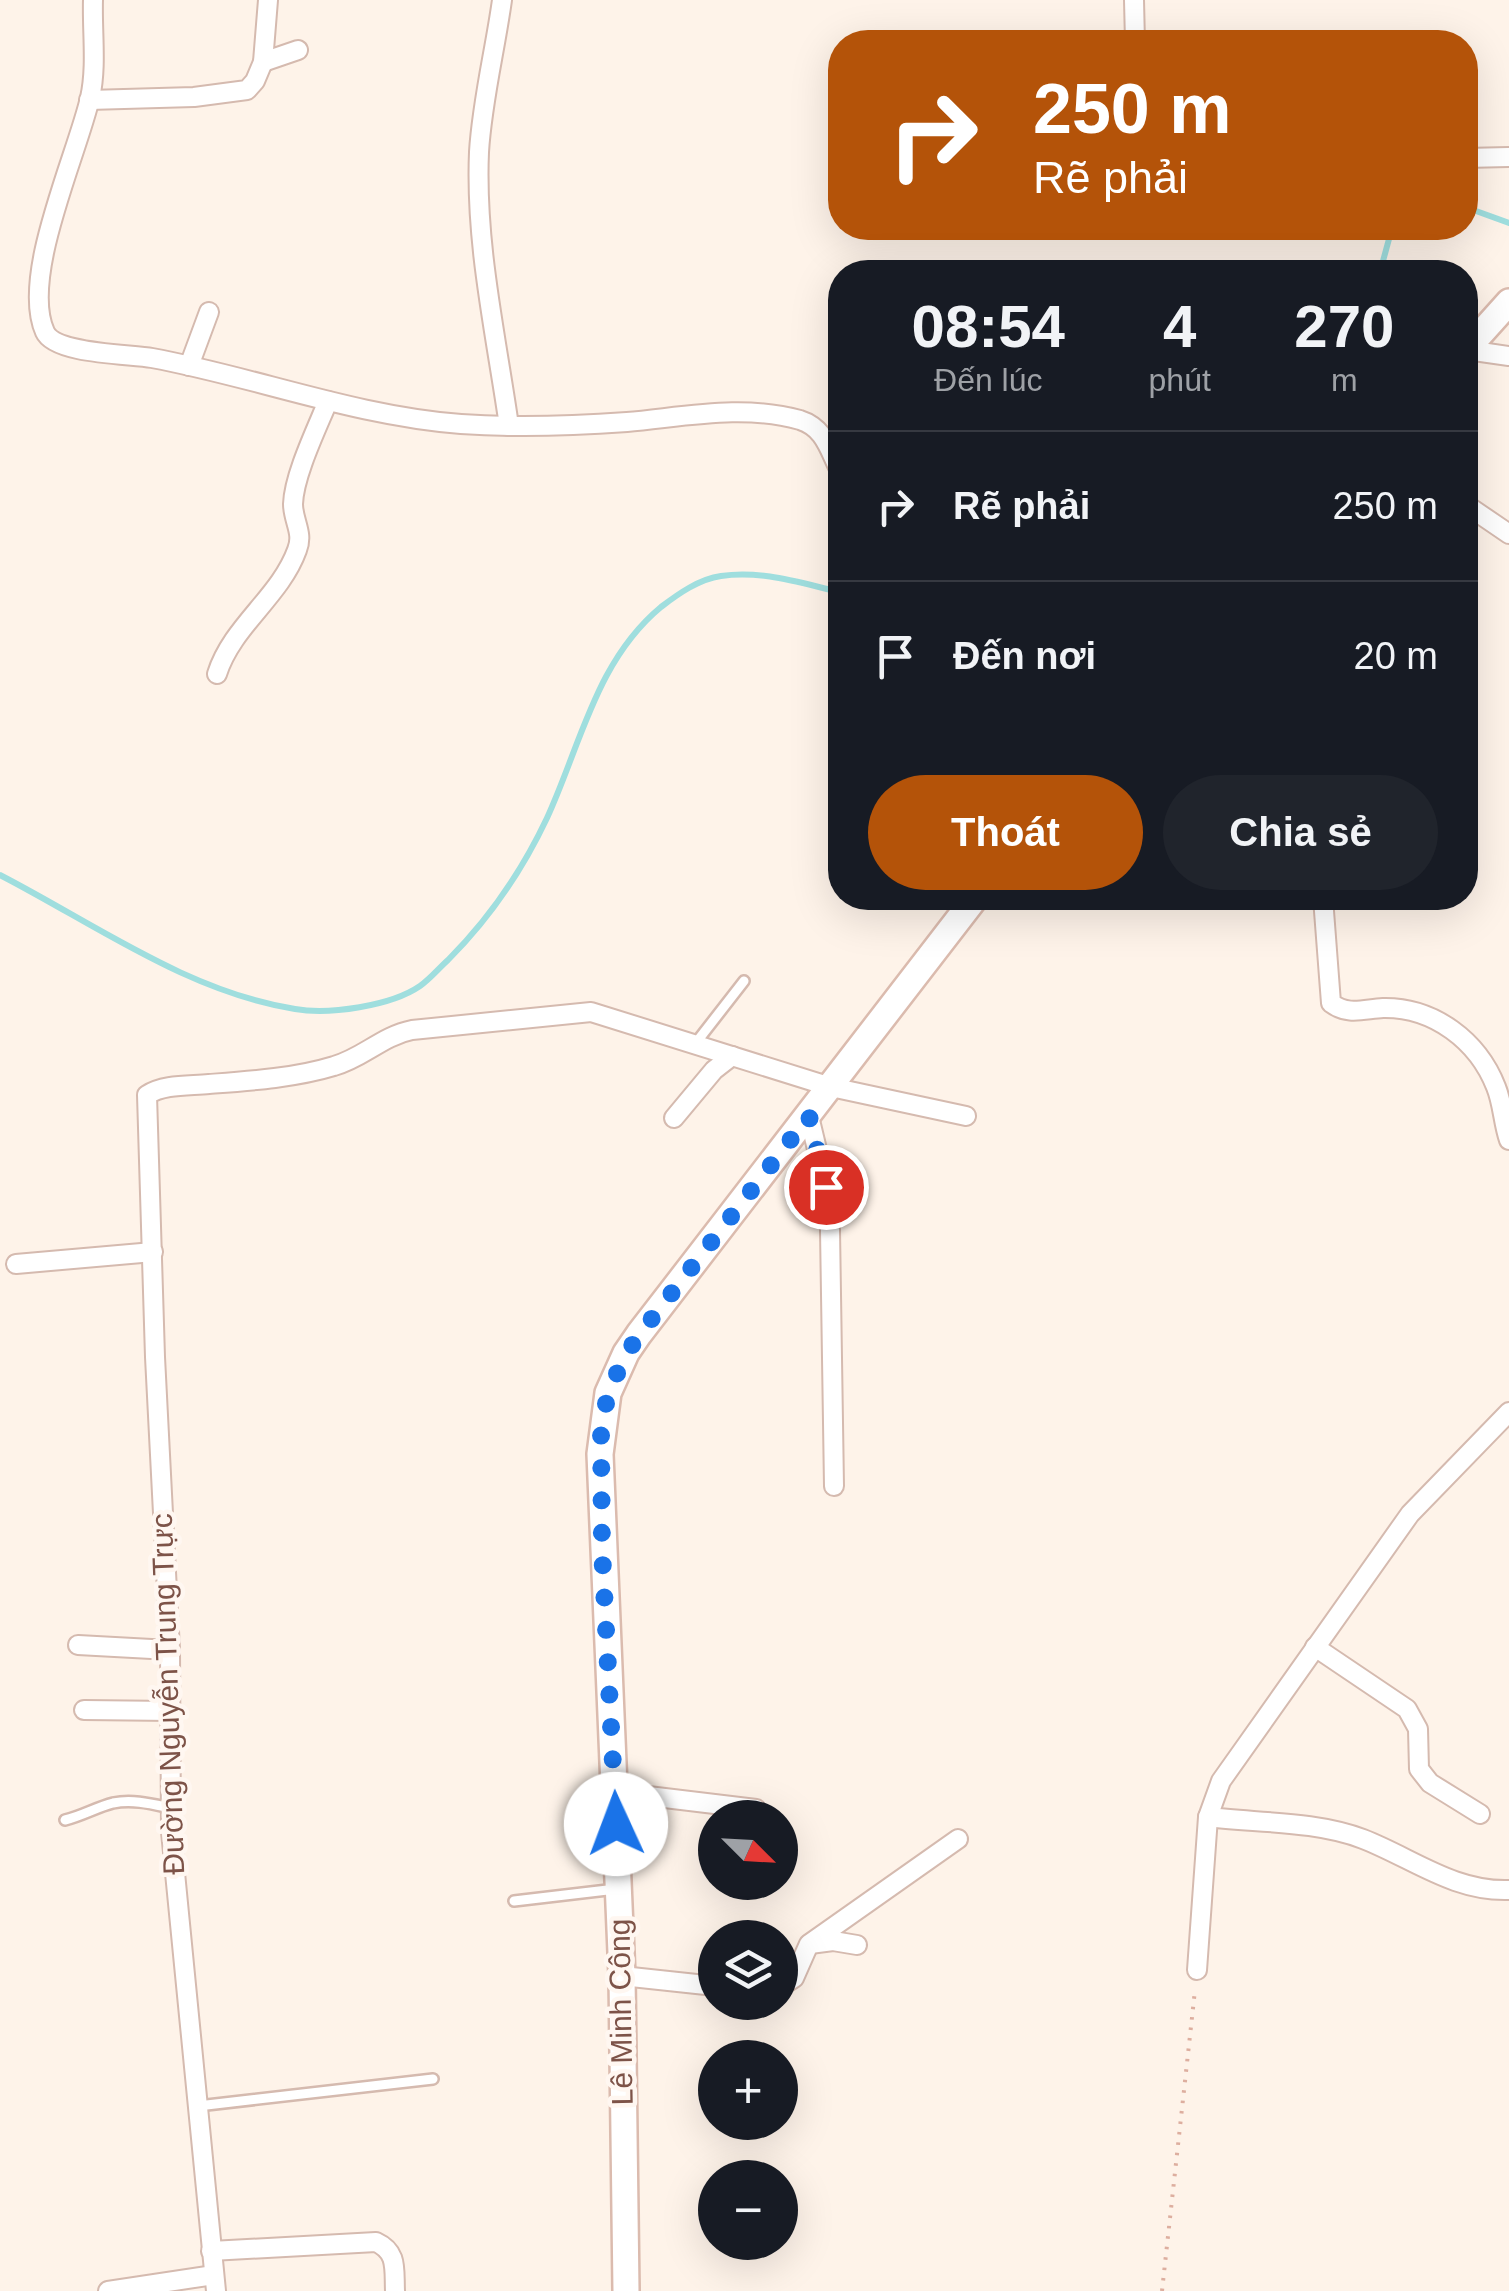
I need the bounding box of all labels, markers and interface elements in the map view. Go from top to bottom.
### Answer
icon: right [868,70,998,200]
text: 250 m [1033,70,1231,148]
text: Rẽ phải [1033,152,1188,203]
text: 08:54 [912,293,1065,360]
text: 4 [1163,293,1196,360]
text: 270 [1294,293,1394,360]
text: Đến lúc [934,362,1043,398]
text: phút [1149,362,1211,398]
text: m [1331,362,1358,398]
icon: right [868,479,923,534]
text: Rẽ phải [953,485,1090,527]
text: 250 m [1332,485,1438,527]
icon: arrive [868,629,923,684]
text: Đến nơi [953,635,1096,677]
text: 20 m [1354,635,1438,677]
button: Thoát [868,775,1143,890]
button: Chia sẻ [1163,775,1438,890]
pin [784,1145,869,1230]
icon: arrive [799,1160,854,1215]
street label: Đường Nguyễn Trung Trực [145,1513,190,1875]
position arrow [564,1772,668,1876]
north arrow [698,1800,798,1900]
map controls [698,1800,798,2260]
street label: Lê Minh Công [602,1918,639,2106]
button: layers [698,1920,798,2020]
button: + [698,2040,798,2140]
button: − [698,2160,798,2260]

